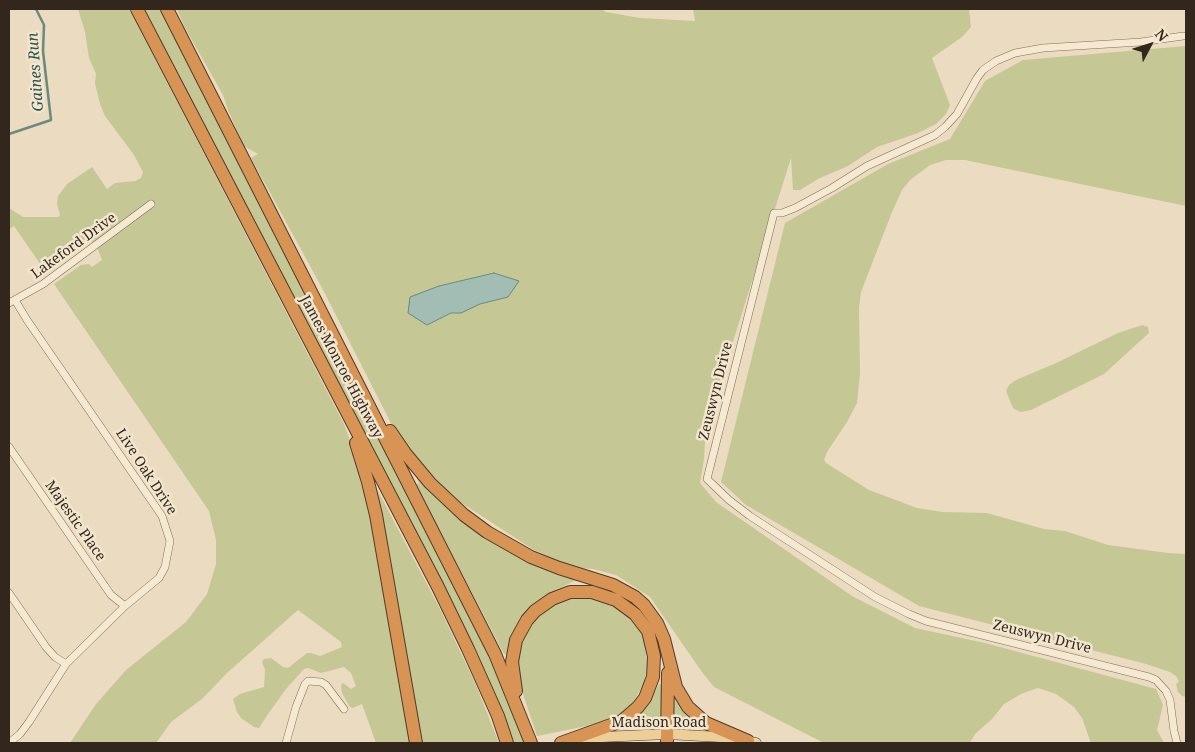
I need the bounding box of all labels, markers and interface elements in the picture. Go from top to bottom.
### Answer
north arrow [1125,20,1175,70]
text: N [1151,25,1173,45]
water label: Gaines Run [24,32,48,112]
street label: Lakeford Drive [28,210,120,282]
street label: James Monroe Highway [296,293,386,441]
street label: Zeuswyn Drive [696,340,736,442]
street label: Live Oak Drive [112,426,180,518]
street label: Majestic Place [41,478,109,564]
street label: Zeuswyn Drive [991,617,1093,657]
street label: Madison Road [612,715,706,731]

